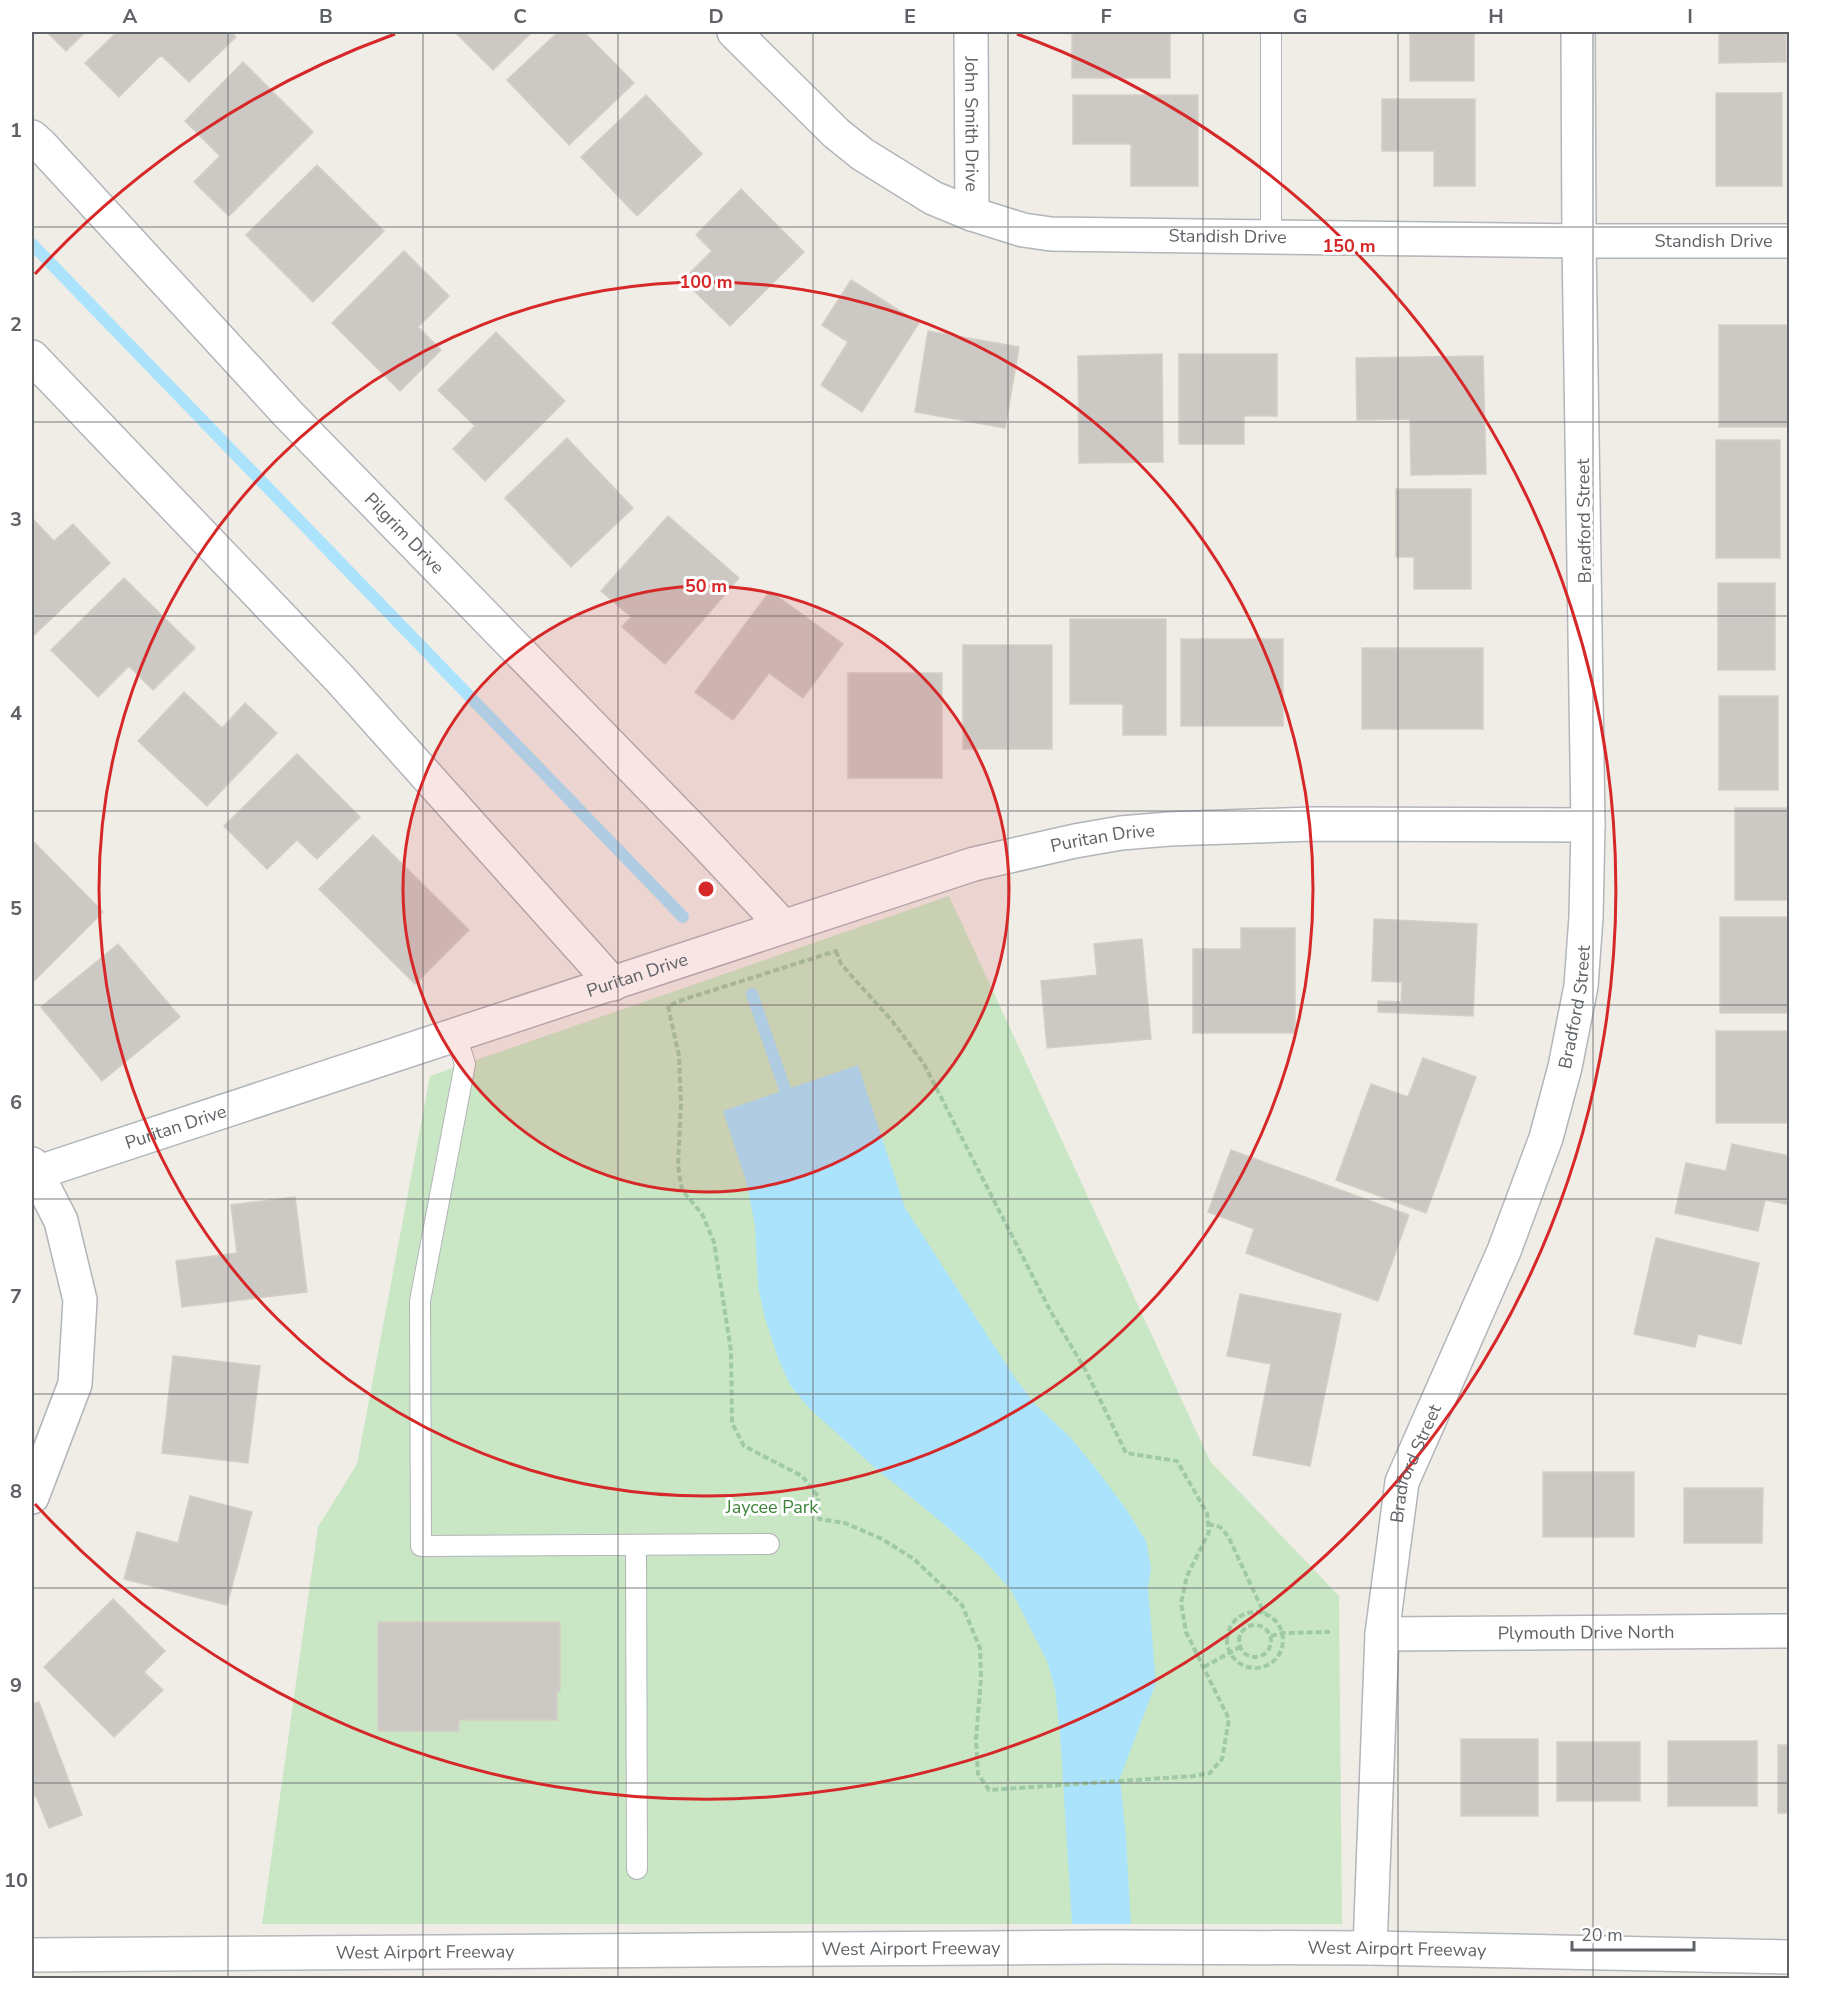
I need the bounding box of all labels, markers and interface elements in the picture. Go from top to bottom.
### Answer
text: A [123,3,138,30]
text: B [319,3,333,30]
text: C [513,3,527,30]
text: D [708,3,724,30]
text: E [904,3,916,30]
text: F [1100,3,1112,30]
text: G [1293,3,1307,30]
text: H [1488,3,1504,30]
text: I [1687,3,1693,30]
street label: John Smith Drive [959,55,984,192]
text: 1 [10,117,22,144]
street label: Standish Drive [1168,224,1287,249]
street label: Standish Drive [1655,229,1773,253]
text: 150 m [1322,234,1376,258]
text: 100 m [679,270,733,294]
text: 2 [10,311,22,338]
street label: Bradford Street [1571,458,1597,584]
street label: Pilgrim Drive [359,488,449,579]
text: 3 [10,506,22,533]
text: 50 m [685,574,727,598]
text: 4 [10,700,22,727]
street label: Puritan Drive [1048,818,1156,858]
centre of rings [696,879,716,899]
text: 5 [10,895,22,922]
street label: Bradford Street [1553,944,1596,1071]
street label: Puritan Drive [583,947,691,1003]
text: 6 [10,1089,22,1116]
street label: Puritan Drive [122,1099,229,1155]
text: 7 [10,1283,22,1310]
street label: Bradford Street [1385,1400,1447,1524]
text: 8 [10,1478,22,1505]
park label: Jaycee Park [725,1495,819,1519]
street label: Plymouth Drive North [1498,1620,1674,1645]
text: 9 [10,1672,22,1699]
text: 10 [4,1867,28,1894]
scale bar [1572,1914,1694,1952]
text: 20 m [1581,1923,1623,1947]
street label: West Airport Freeway [821,1936,1001,1961]
street label: West Airport Freeway [1308,1936,1487,1963]
street label: West Airport Freeway [336,1939,515,1965]

